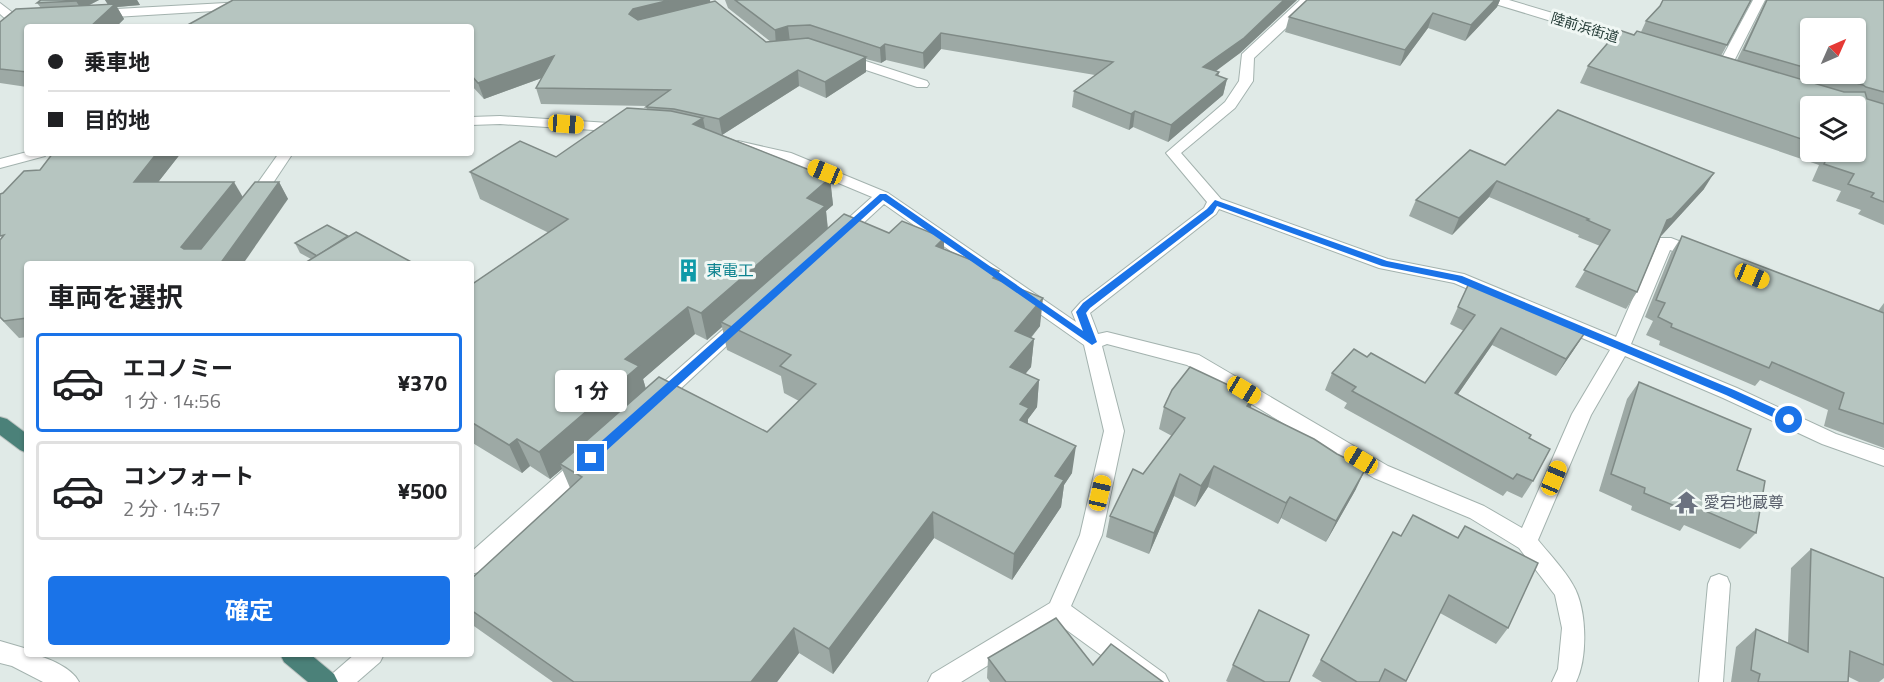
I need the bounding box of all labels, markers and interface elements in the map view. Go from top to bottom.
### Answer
street label: 陸前浜街道 [1548,7,1622,47]
north arrow [1800,18,1866,84]
map controls [1800,18,1866,162]
text: 乗車地 [84,45,150,79]
button: layers [1800,96,1866,162]
text: 目的地 [84,103,150,137]
car [547,114,585,134]
car [805,157,845,187]
building icon: 東電工 [675,257,701,283]
place label: 東電工 [706,258,754,282]
car [1732,261,1772,291]
text: 車両を選択 [48,276,183,317]
text: エコノミー [123,351,233,385]
icon: car [51,356,105,410]
text: ¥370 [398,366,447,400]
callout: 1 分 [555,371,627,413]
car [1224,373,1264,407]
text: 1 分 [573,375,609,406]
text: 1 分 · 14:56 [123,385,221,416]
route start [1775,406,1802,433]
car [1341,443,1381,477]
route end [577,444,604,471]
car [1539,458,1569,498]
text: コンフォート [123,459,254,493]
icon: car [51,464,105,518]
car [1087,473,1113,513]
text: ¥500 [398,474,447,508]
temple icon: 愛宕地蔵尊 [1673,489,1699,515]
place label: 愛宕地蔵尊 [1704,490,1784,514]
text: 2 分 · 14:57 [123,493,221,524]
button: 確定 [48,576,450,645]

